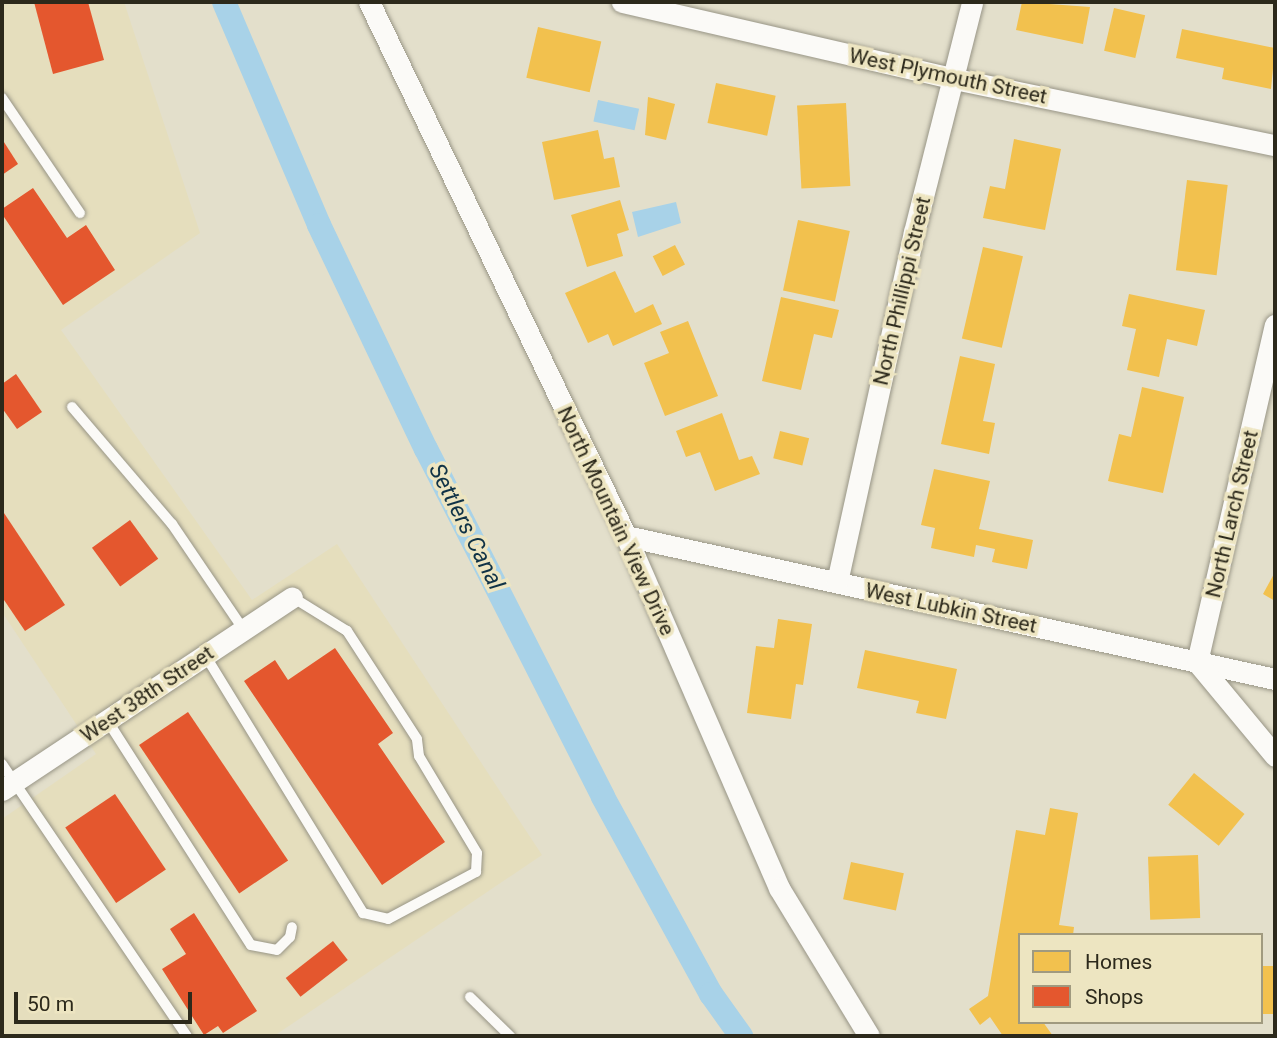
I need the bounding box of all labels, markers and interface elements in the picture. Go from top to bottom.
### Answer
street label: West Plymouth Street [847,43,1049,109]
street label: North Phillippi Street [868,194,936,388]
street label: North Mountain View Drive [552,403,680,639]
street label: North Larch Street [1200,428,1264,600]
water label: Settlers Canal [422,459,510,595]
street label: West Lubkin Street [863,578,1039,638]
street label: West 38th Street [76,640,218,748]
legend [1018,933,1263,1024]
text: Homes [1085,950,1152,974]
scale bar [18,978,196,1022]
text: Shops [1085,985,1144,1009]
text: 50 m [27,992,74,1016]

